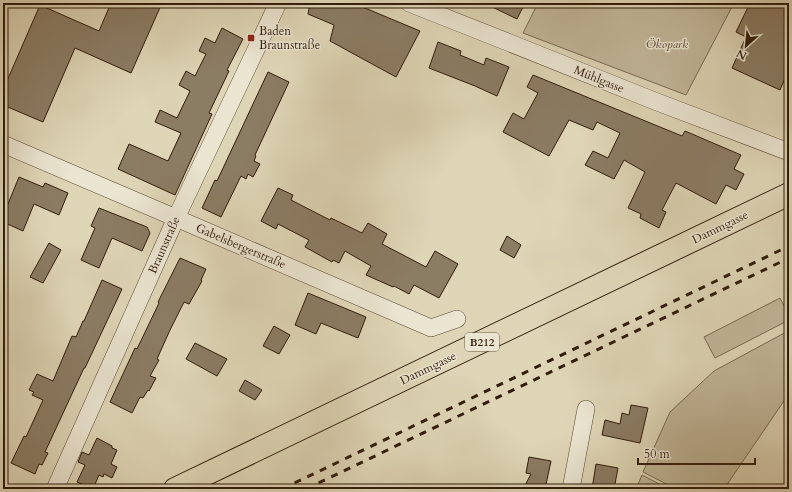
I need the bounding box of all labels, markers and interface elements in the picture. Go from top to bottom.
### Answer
place label: Baden Braunstraße [259,23,320,53]
north arrow [726,26,766,66]
marker: Baden Braunstraße [246,33,256,43]
park label: Ökopark [646,36,688,52]
text: N [734,45,749,63]
street label: Mühlgasse [571,62,627,96]
street label: Dammgasse [689,207,751,247]
street label: Braunstraße [144,214,184,276]
street label: Gabelsbergerstraße [193,220,289,272]
road number: B212 [465,333,499,351]
street label: Dammgasse [397,348,459,388]
scale bar [638,440,755,466]
text: 50 m [644,446,671,462]

